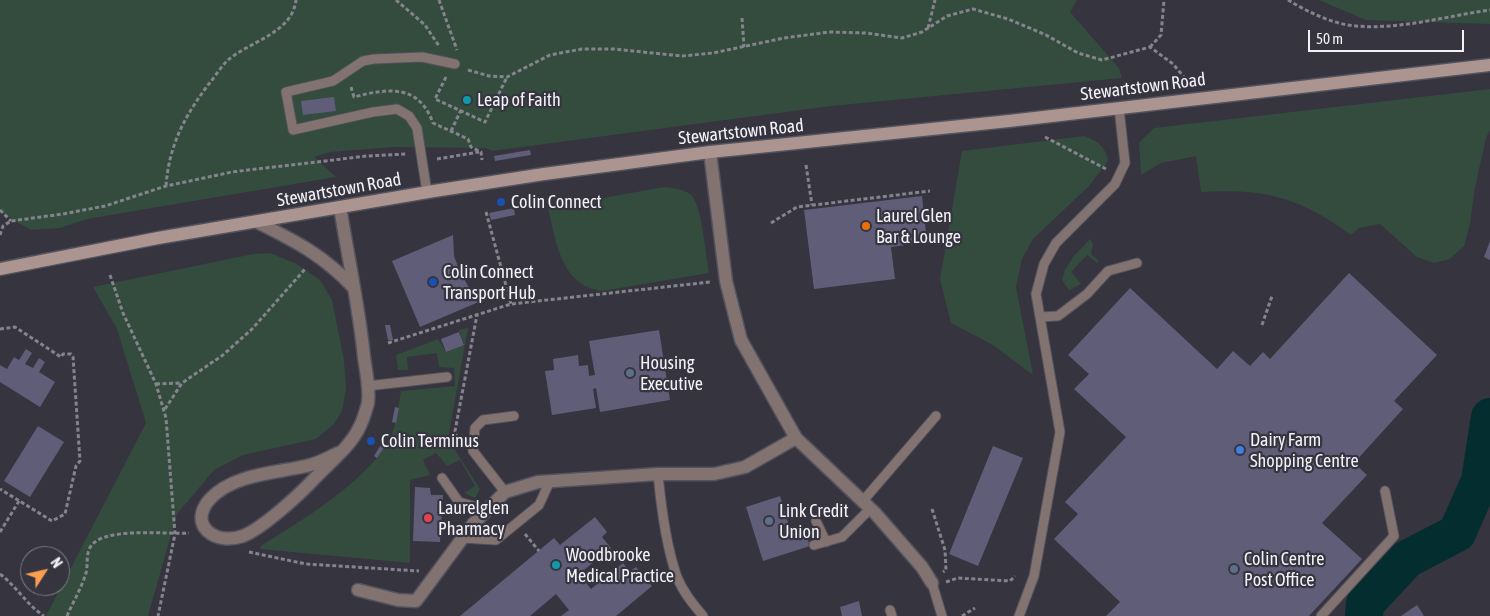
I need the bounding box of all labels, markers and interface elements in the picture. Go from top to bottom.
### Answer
scale bar [1310,20,1466,52]
text: 50 m [1316,30,1343,47]
street label: Stewartstown Road [1079,69,1207,105]
place label: Leap of Faith [477,89,561,111]
marker: Leap of Faith [461,94,473,106]
street label: Stewartstown Road [677,115,805,149]
street label: Stewartstown Road [275,168,403,212]
place label: Colin Connect [511,191,602,213]
marker: Colin Connect [495,196,507,208]
place label: Laurel Glen Bar & Lounge [876,205,961,248]
marker: Laurel Glen Bar & Lounge [860,220,872,232]
place label: Colin Connect Transport Hub [443,261,536,304]
marker: Colin Connect Transport Hub [427,276,439,288]
place label: Housing Executive [640,352,703,394]
marker: Housing Executive [624,367,636,379]
place label: Dairy Farm Shopping Centre [1250,429,1359,472]
place label: Colin Terminus [381,430,479,452]
marker: Colin Terminus [365,435,377,447]
marker: Dairy Farm Shopping Centre [1234,444,1246,456]
place label: Laurelglen Pharmacy [438,497,509,540]
place label: Link Credit Union [779,500,849,542]
marker: Laurelglen Pharmacy [422,512,434,524]
marker: Link Credit Union [763,515,775,527]
place label: Woodbrooke Medical Practice [566,544,674,586]
north arrow [20,546,70,596]
place label: Colin Centre Post Office [1244,548,1324,590]
text: N [48,555,65,571]
marker: Woodbrooke Medical Practice [550,559,562,571]
marker: Colin Centre Post Office [1228,563,1240,575]

